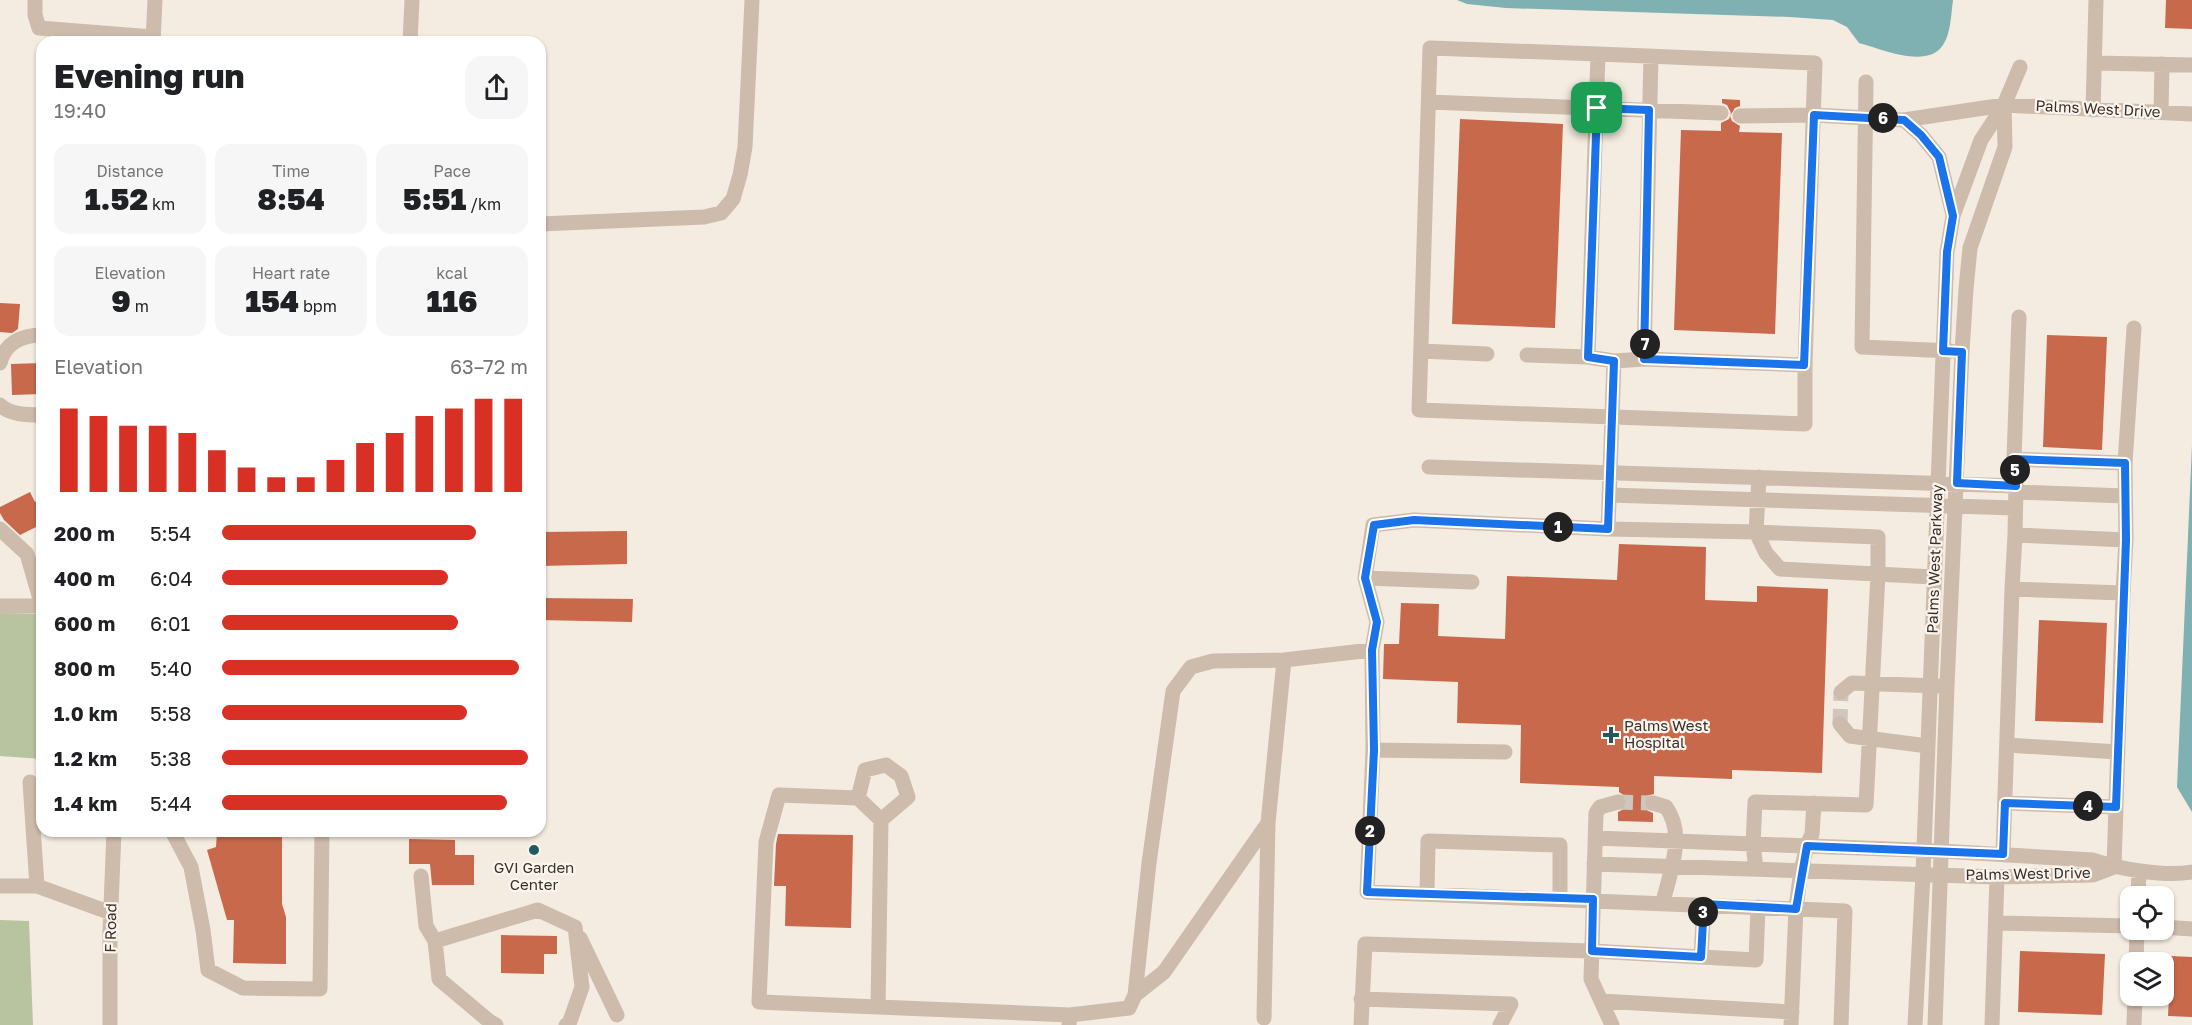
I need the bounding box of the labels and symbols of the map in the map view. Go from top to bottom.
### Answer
pin [1571,82,1622,133]
street label: Palms West Drive [2035,96,2161,120]
pin: 6 [1868,103,1898,133]
pin: 7 [1630,329,1660,359]
pin: 5 [2000,455,2030,485]
street label: Palms West Parkway [1922,484,1946,634]
pin: 1 [1543,512,1573,542]
place label: Palms West Hospital [1624,716,1708,751]
marker: Palms West Hospital [1602,726,1620,744]
pin: 4 [2073,791,2103,821]
pin: 2 [1355,816,1385,846]
marker: GVI Garden Center [527,843,541,857]
place label: GVI Garden Center [494,858,574,893]
street label: Palms West Drive [1965,863,2091,883]
pin: 3 [1688,897,1718,927]
street label: F Road [101,903,119,953]

